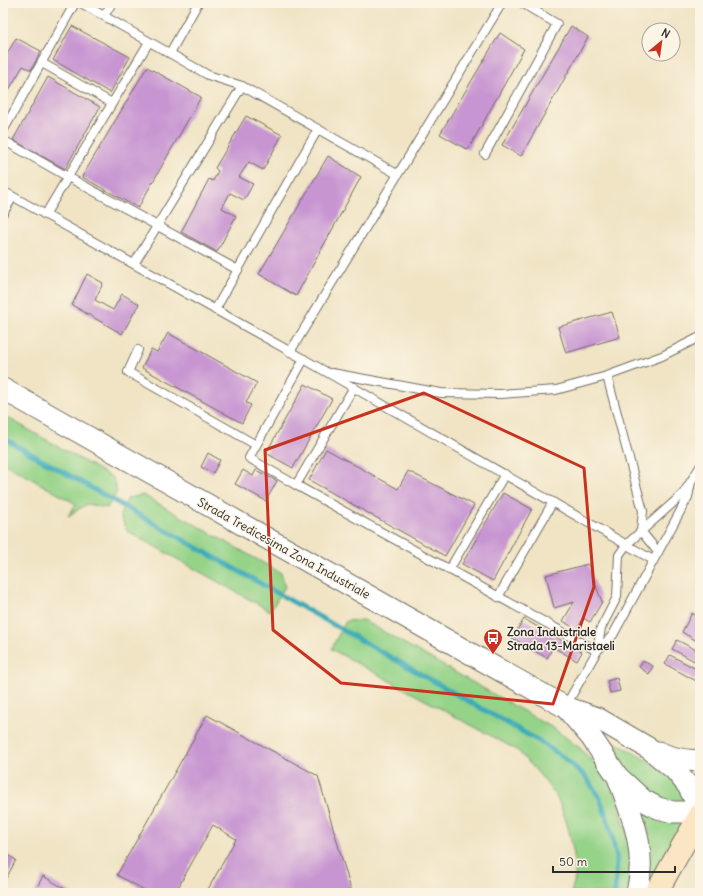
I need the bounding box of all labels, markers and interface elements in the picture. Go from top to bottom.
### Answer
north arrow [641,22,681,62]
text: N [659,25,673,41]
street label: Strada Tredicesima Zona Industriale [195,494,373,602]
place label: Zona Industriale Strada 13-Maristaeli [507,624,615,653]
bus stop icon: Zona Industriale Strada 13-Maristaeli [482,627,504,655]
scale bar [553,848,675,874]
text: 50 m [559,854,588,869]

